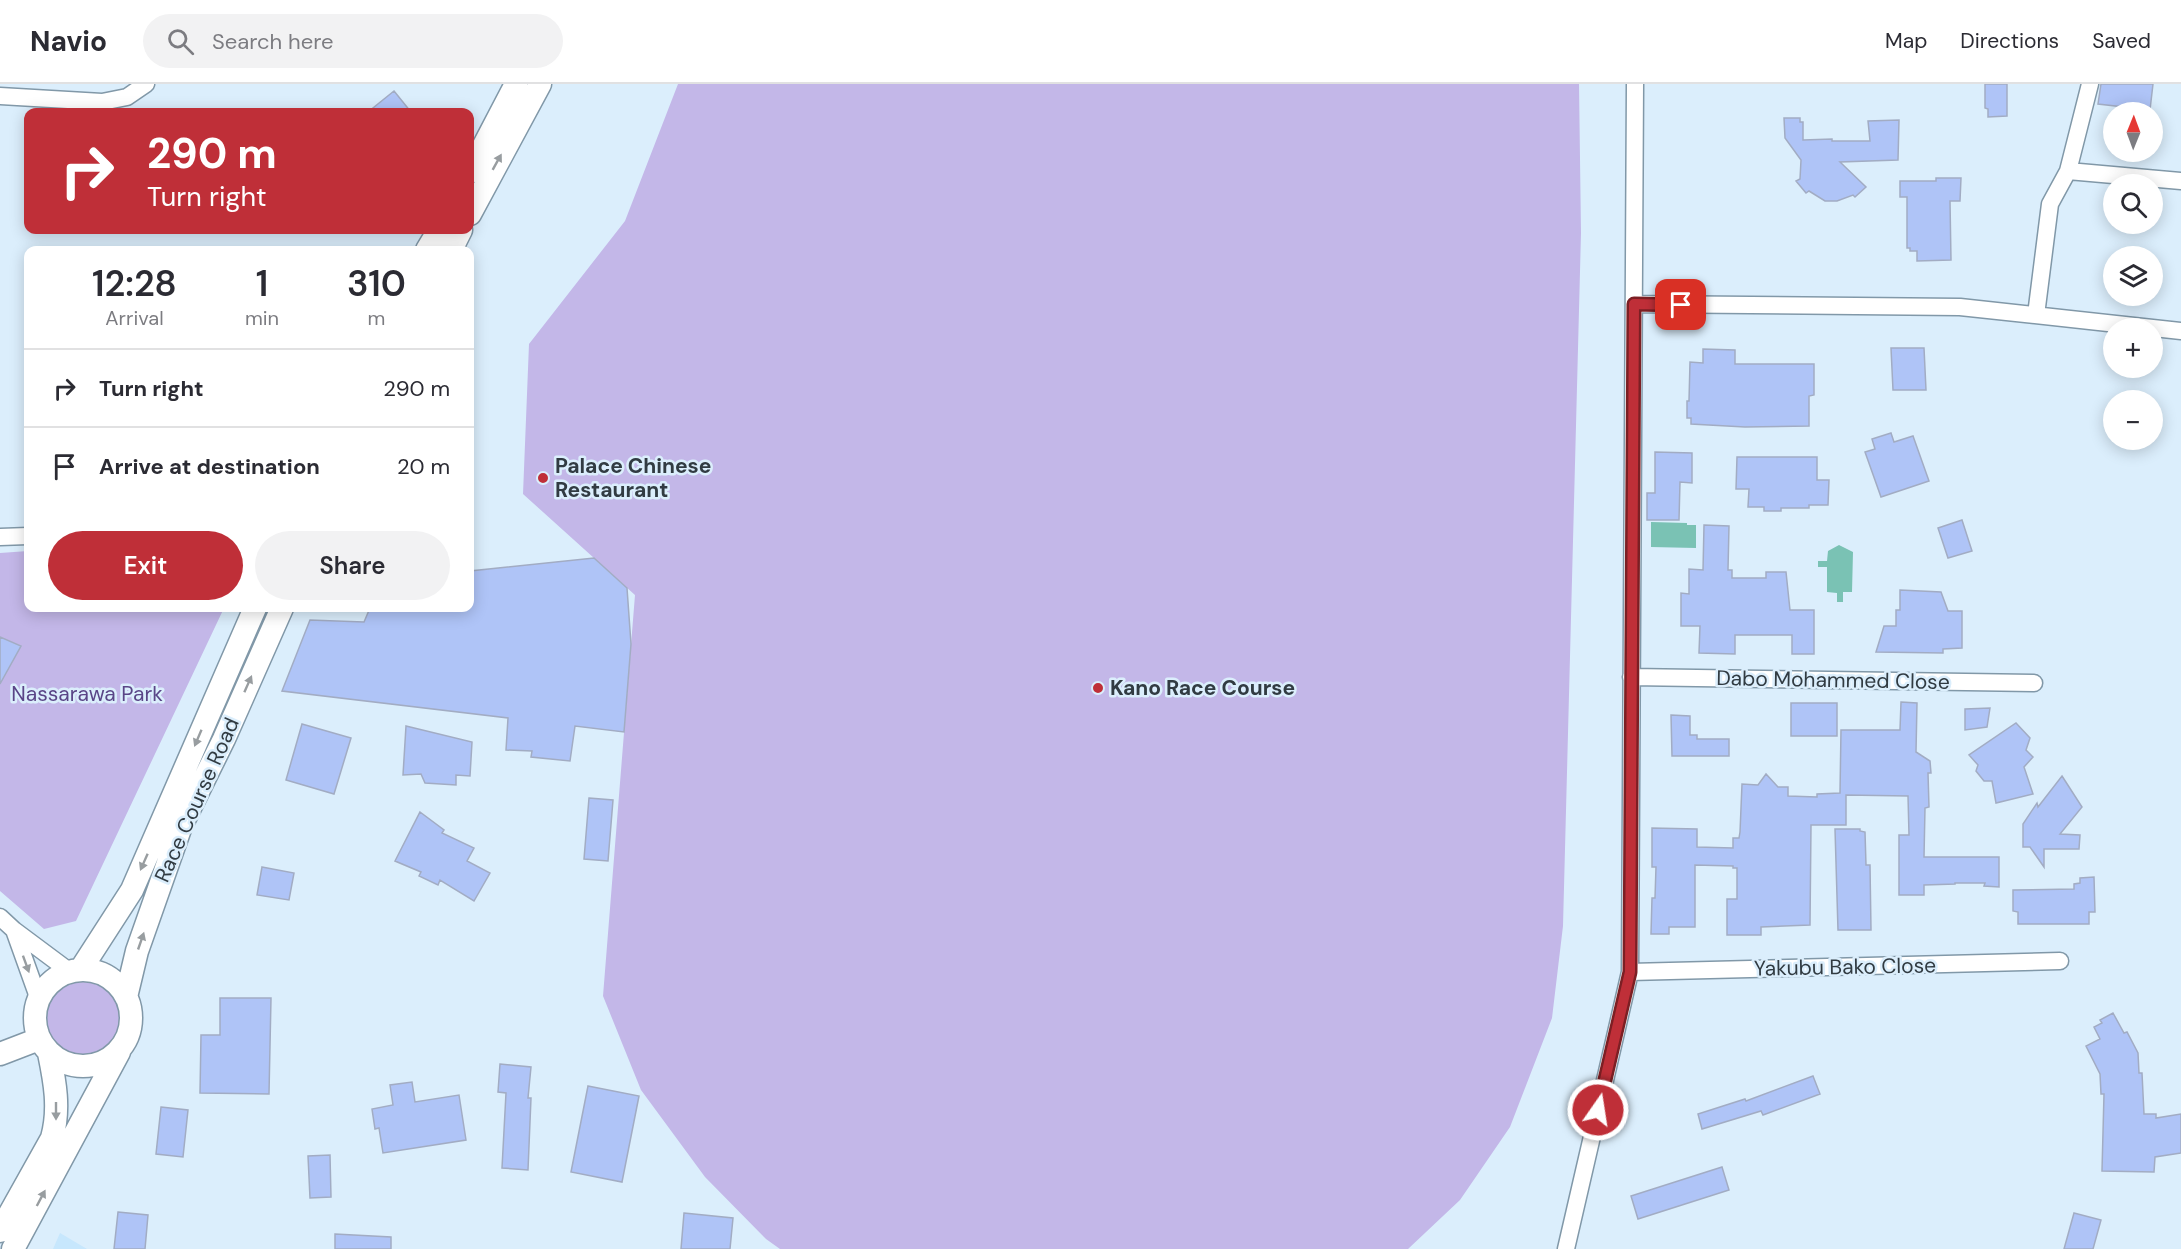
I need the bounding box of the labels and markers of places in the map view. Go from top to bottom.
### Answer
pin [1655,279,1706,330]
place label: Palace Chinese Restaurant [555,452,711,504]
marker: Palace Chinese Restaurant [536,471,550,485]
place label: Kano Race Course [1110,674,1295,702]
marker: Kano Race Course [1091,681,1105,695]

